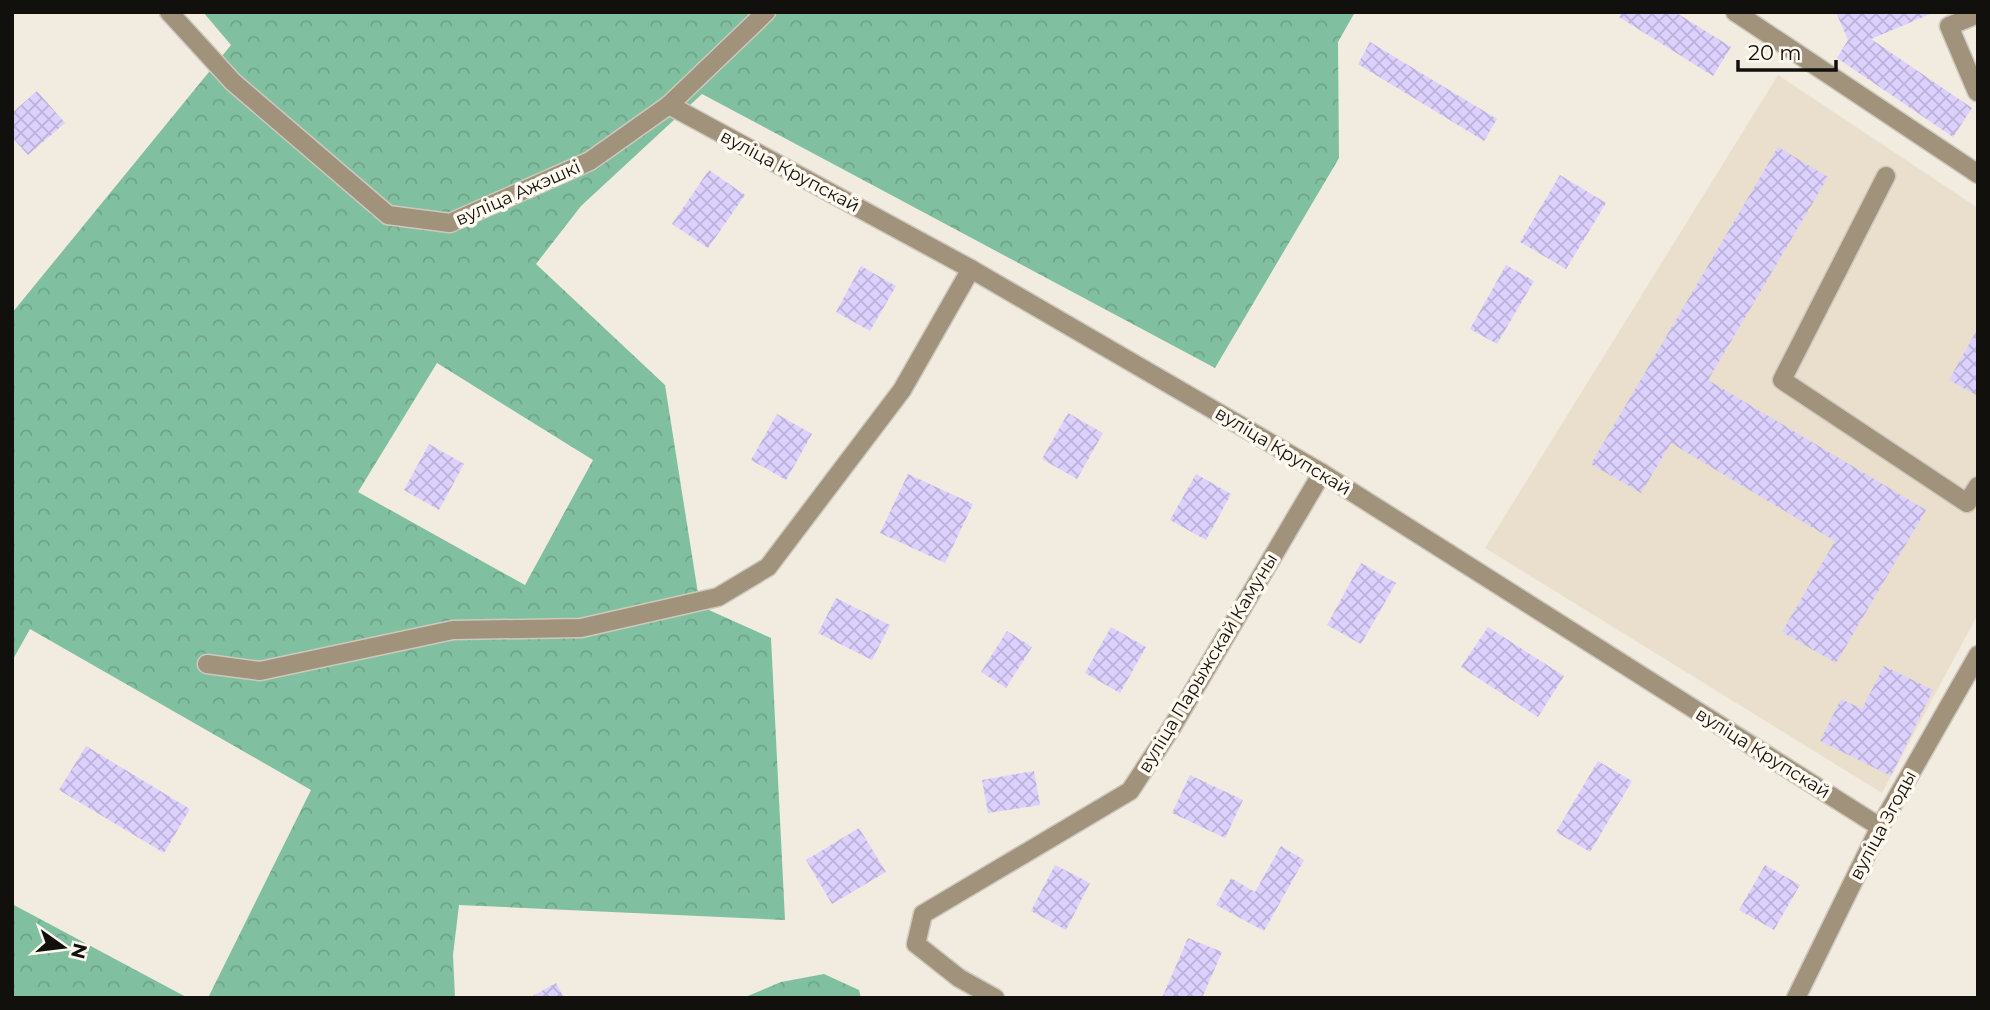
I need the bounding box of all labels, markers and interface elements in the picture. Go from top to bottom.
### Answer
scale bar [1738,28,1836,72]
text: 20 m [1748,40,1802,65]
street label: вуліца Крупскай [717,125,863,217]
street label: вуліца Ажэшкі [452,156,584,230]
street label: вуліца Крупскай [1211,402,1355,500]
street label: вуліца Парыжскай Камуны [1134,549,1282,777]
street label: вуліца Крупскай [1692,703,1834,803]
street label: вуліца Згоды [1845,766,1921,884]
north arrow [28,912,98,982]
text: N [66,941,92,961]

